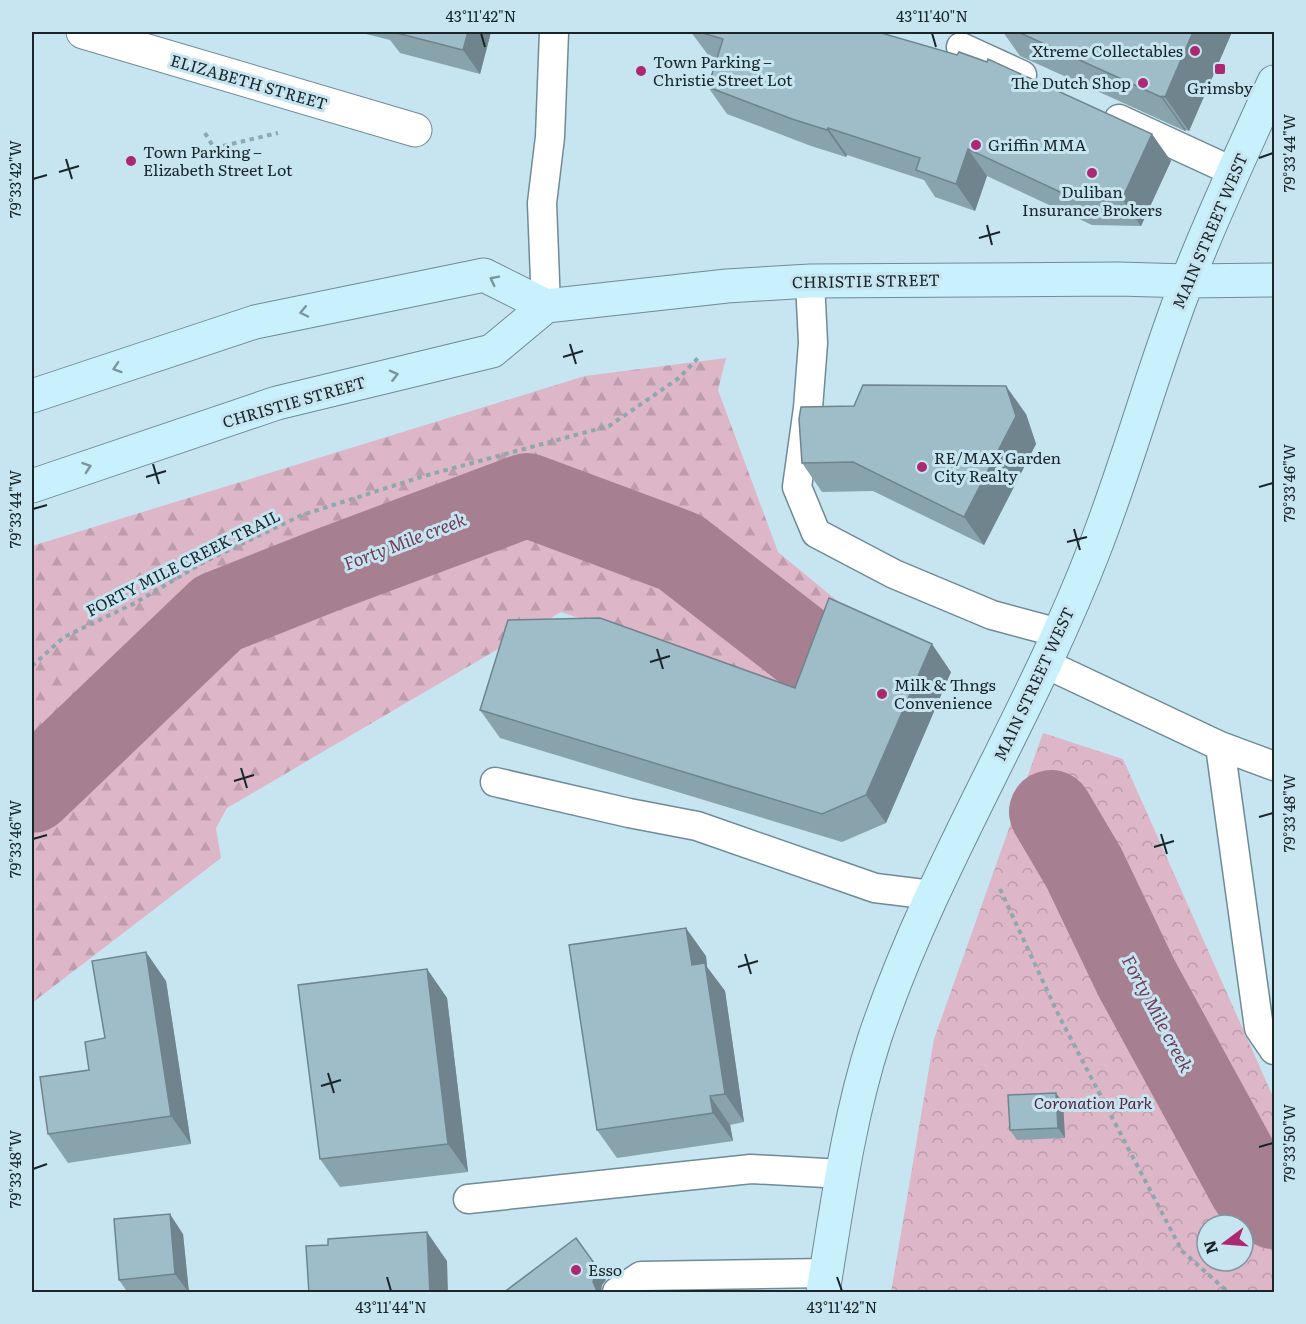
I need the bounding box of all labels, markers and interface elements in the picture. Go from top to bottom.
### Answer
text: 43°11'42"N [446,4,516,27]
text: 43°11'40"N [896,4,968,27]
place label: Xtreme Collectables [1032,38,1183,62]
marker: Xtreme Collectables [1188,44,1202,58]
street label: ELIZABETH STREET [168,47,331,115]
place label: Town Parking – Christie Street Lot [653,49,793,91]
marker: Grimsby [1213,62,1227,76]
marker: Town Parking – Christie Street Lot [634,64,648,78]
place label: The Dutch Shop [1011,70,1131,94]
place label: Grimsby [1187,75,1254,99]
marker: The Dutch Shop [1136,76,1150,90]
text: 79°33'44"W [1277,113,1300,192]
place label: Griffin MMA [988,132,1087,156]
marker: Griffin MMA [969,138,983,152]
place label: Town Parking – Elizabeth Street Lot [143,139,293,181]
text: 79°33'42"W [3,140,26,218]
street label: MAIN STREET WEST [1165,149,1253,312]
marker: Town Parking – Elizabeth Street Lot [124,154,138,168]
marker: Duliban Insurance Brokers [1085,166,1099,180]
place label: Duliban Insurance Brokers [1022,179,1162,221]
street label: CHRISTIE STREET [792,267,940,293]
one-way arrow [489,276,500,288]
one-way arrow [299,305,309,318]
one-way arrow [112,360,123,373]
street label: CHRISTIE STREET [219,369,368,433]
one-way arrow [389,369,399,382]
text: 79°33'46"W [1277,443,1300,522]
place label: RE/MAX Garden City Realty [934,445,1062,487]
marker: RE/MAX Garden City Realty [915,460,929,474]
one-way arrow [81,462,92,474]
text: 79°33'44"W [3,469,26,548]
street label: FORTY MILE CREEK TRAIL [81,503,284,622]
water label: Forty Mile creek [339,505,470,576]
street label: MAIN STREET WEST [987,603,1079,764]
place label: Milk & Thngs Convenience [894,672,996,714]
marker: Milk & Thngs Convenience [875,687,889,701]
text: 79°33'48"W [1277,773,1300,852]
text: 79°33'46"W [3,799,26,878]
water label: Forty Mile creek [1116,950,1201,1077]
park label: Coronation Park [1034,1090,1153,1114]
text: 79°33'50"W [1277,1103,1300,1182]
text: 79°33'48"W [3,1129,26,1208]
north arrow [1195,1213,1255,1273]
text: N [1196,1238,1223,1257]
place label: Esso [588,1257,622,1281]
marker: Esso [569,1263,583,1277]
text: 43°11'44"N [355,1295,427,1318]
text: 43°11'42"N [807,1295,877,1318]

